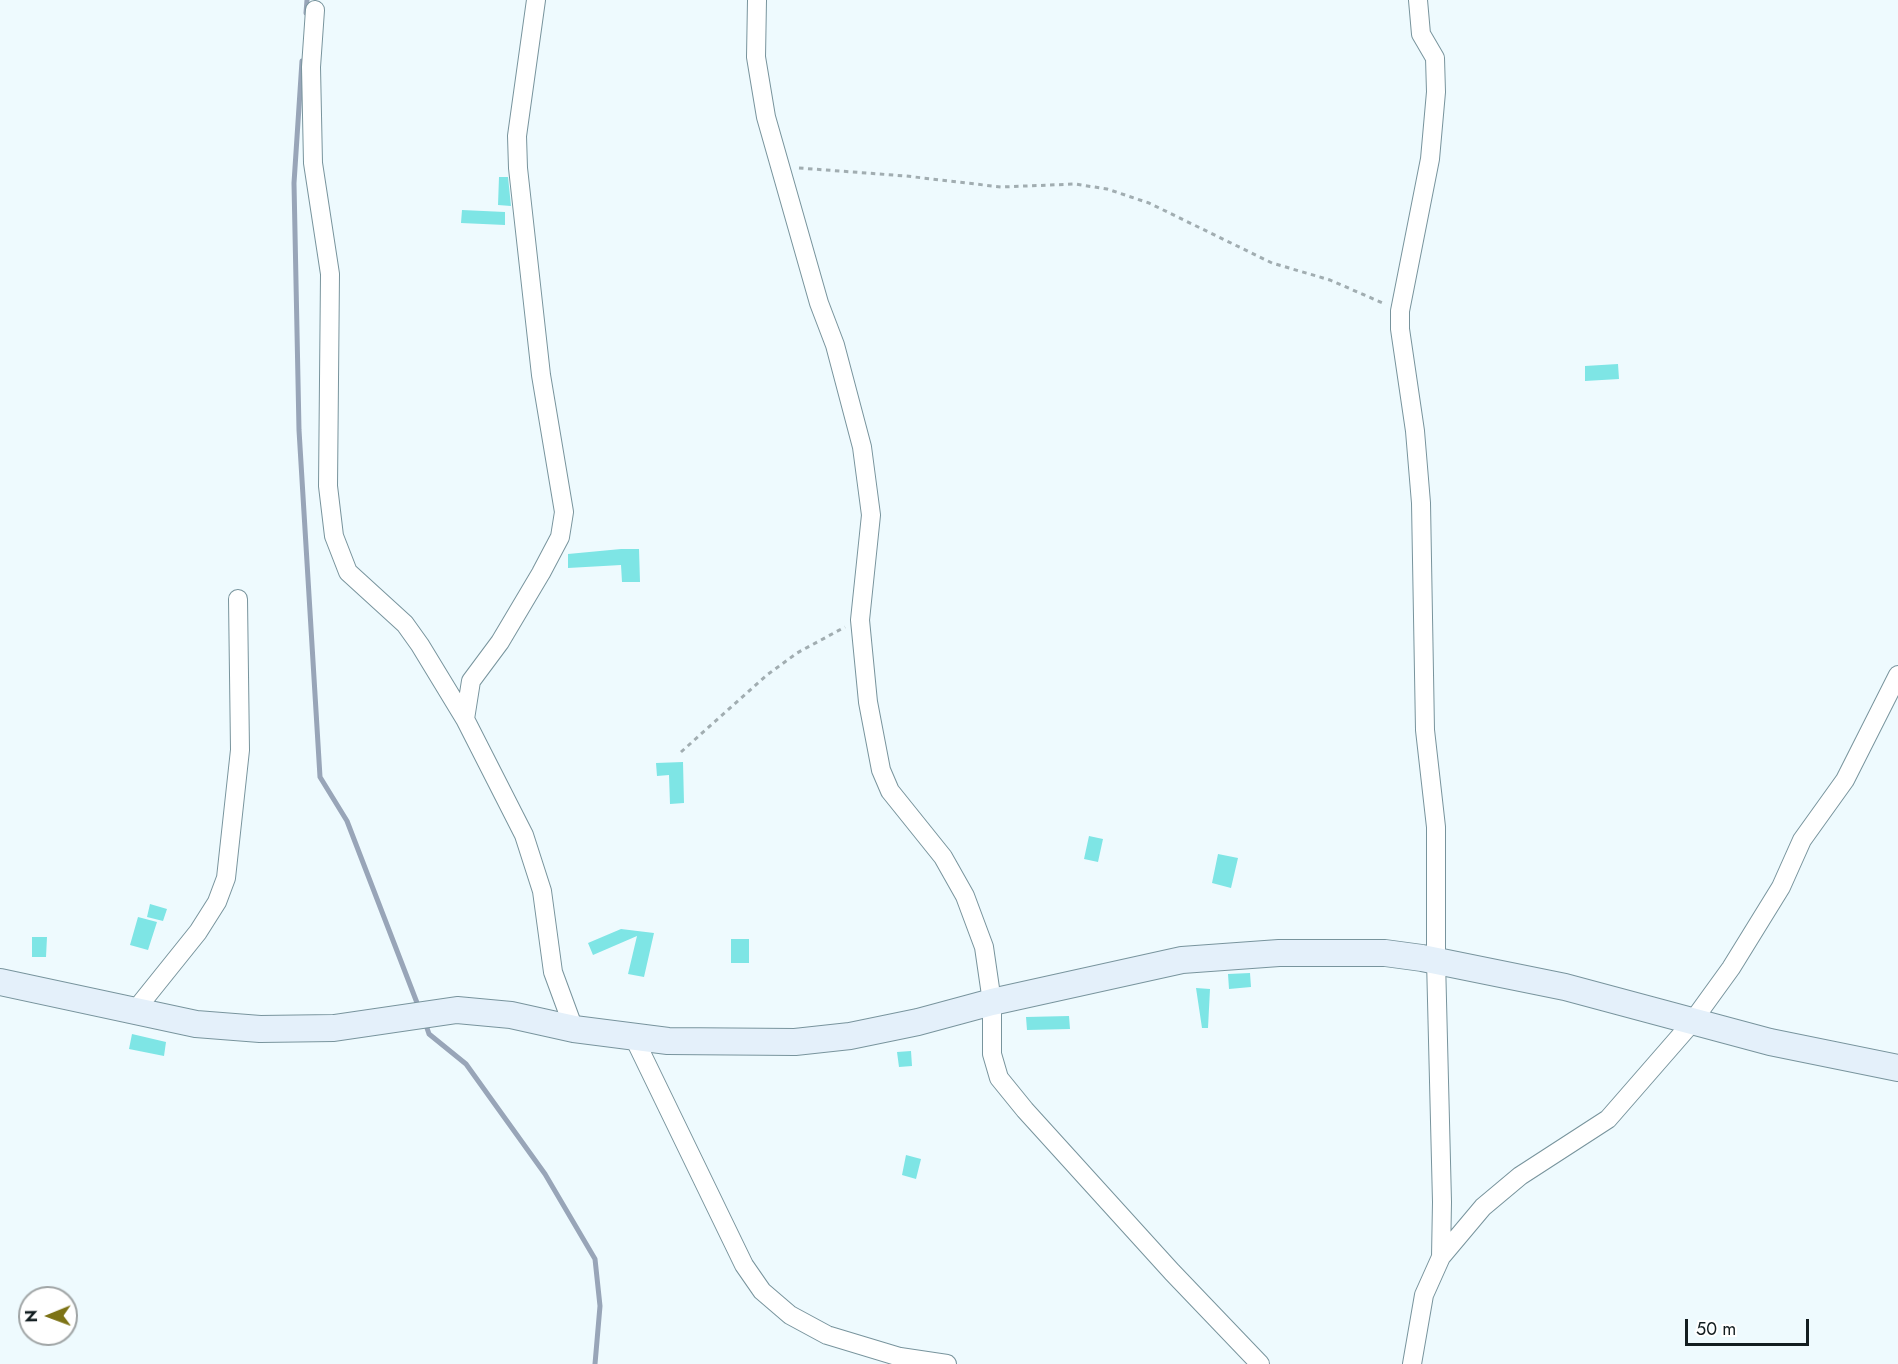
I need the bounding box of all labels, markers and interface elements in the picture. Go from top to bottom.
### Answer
north arrow [18,1286,78,1346]
scale bar [1688,1307,1812,1345]
text: N [20,1310,43,1323]
text: 50 m [1696,1316,1736,1342]

